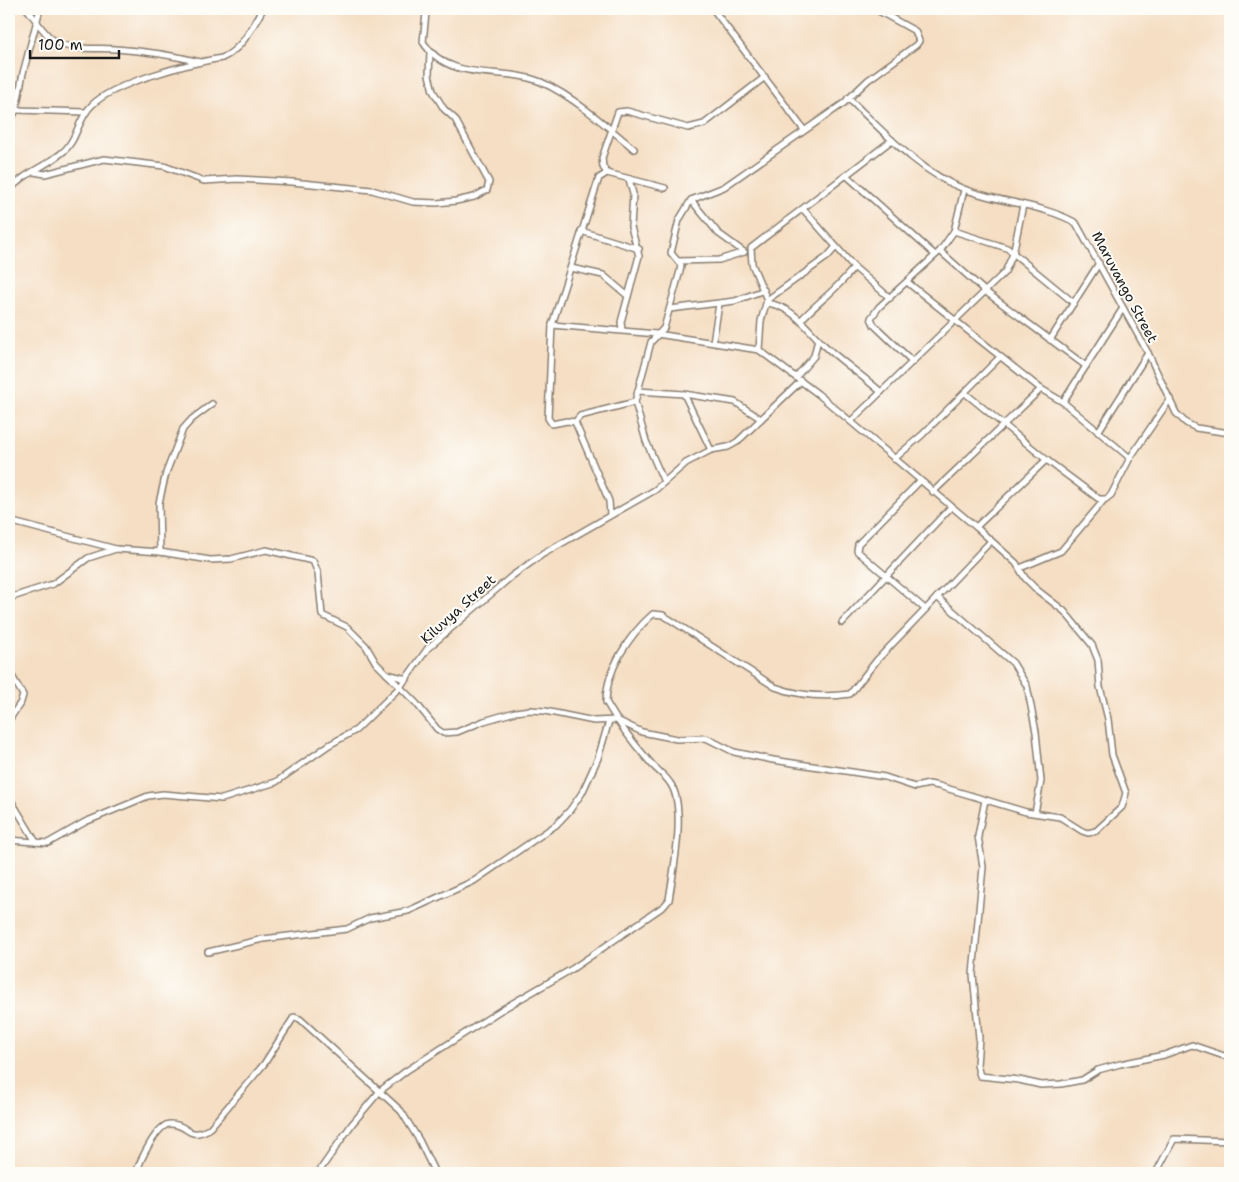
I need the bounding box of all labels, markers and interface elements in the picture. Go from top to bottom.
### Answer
scale bar [30,28,119,60]
text: 100 m [38,35,83,55]
street label: Maruvango Street [1088,228,1162,346]
street label: Kiluvya Street [417,571,499,647]

